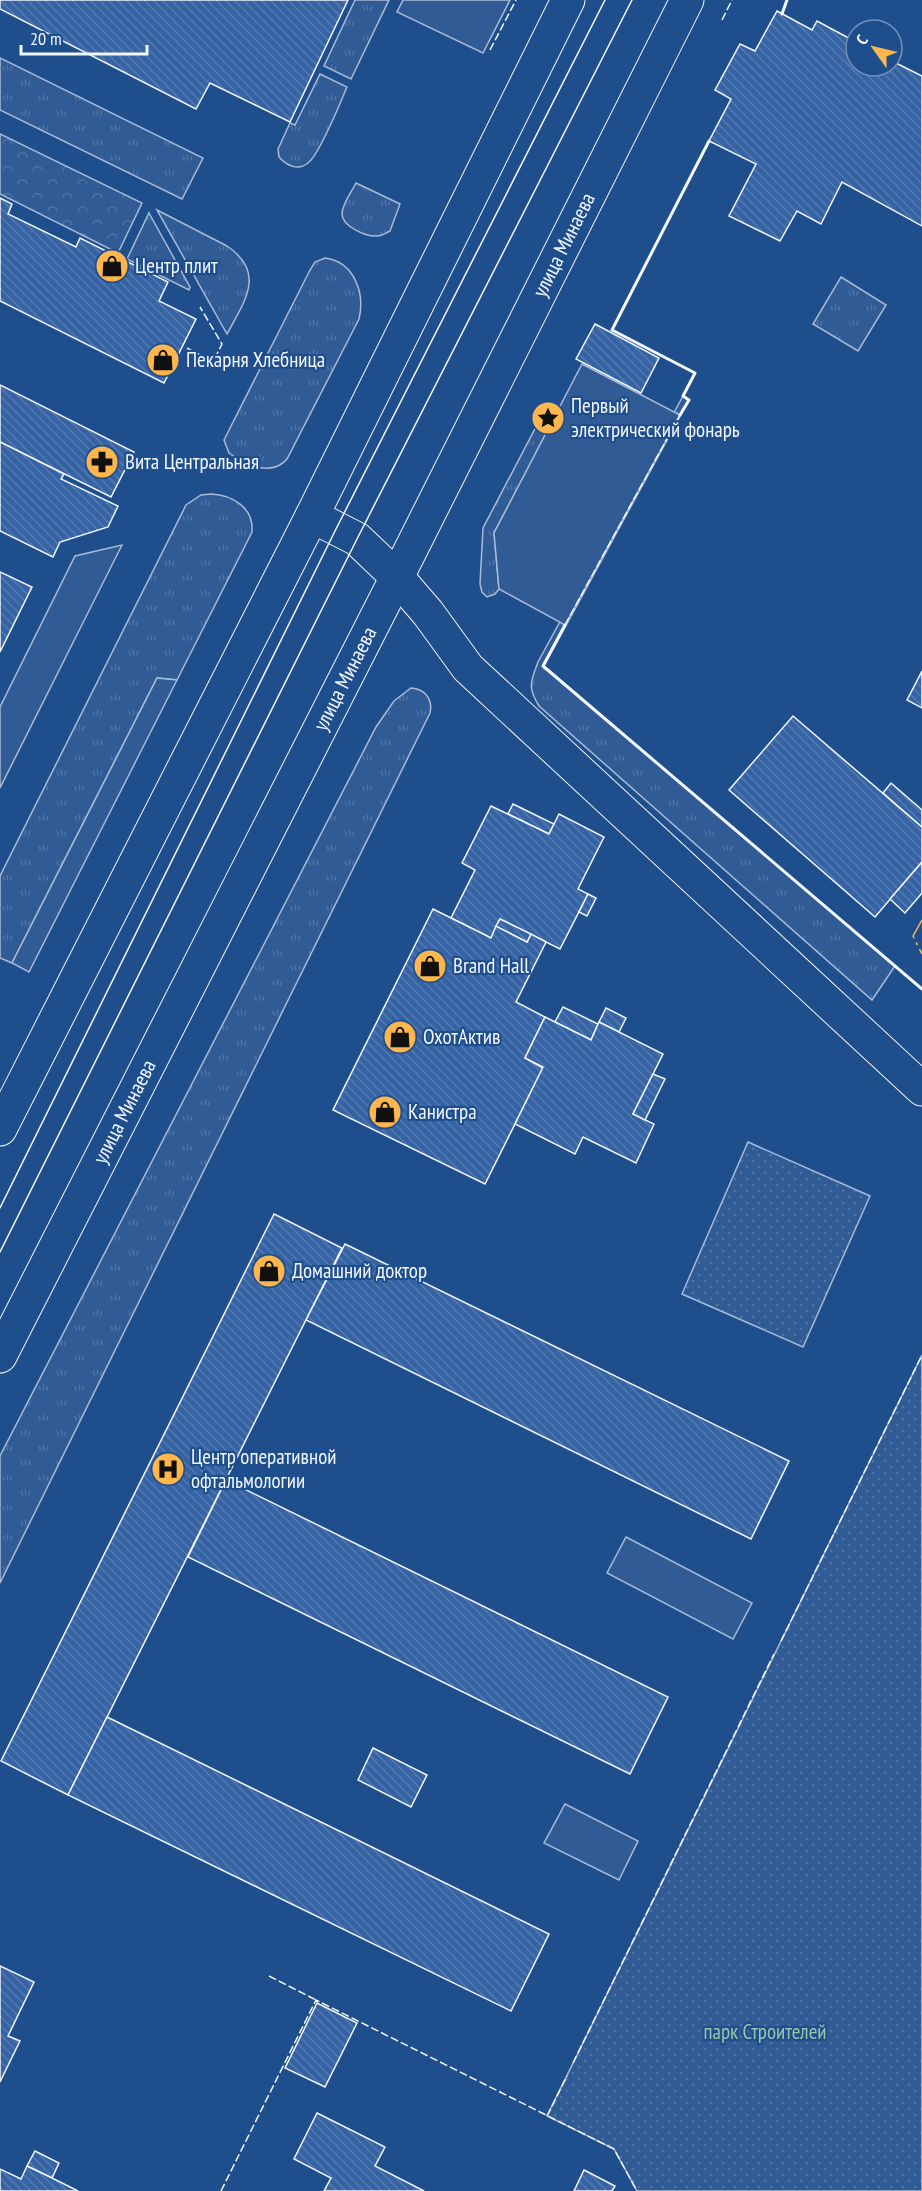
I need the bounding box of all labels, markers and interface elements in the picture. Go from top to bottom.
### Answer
scale bar [21,18,147,56]
north arrow [844,18,904,78]
text: 20 m [30,27,62,50]
text: С [851,30,872,48]
street label: улица Минаева [526,188,601,301]
shop icon: Центр плит [94,248,130,284]
place label: Центр плит [135,252,218,279]
shop icon: Пекарня Хлебница [145,342,181,378]
place label: Пекарня Хлебница [186,346,325,373]
place label: Первый электрический фонарь [571,392,740,443]
place icon: Первый электрический фонарь [530,400,566,436]
pharmacy icon: Вита Центральная [84,444,120,480]
place label: Вита Центральная [125,448,259,475]
street label: улица Минаева [307,622,382,735]
shop icon: Brand Hall [412,948,448,984]
place label: Brand Hall [453,952,529,979]
shop icon: ОхотАктив [382,1019,418,1055]
place label: ОхотАктив [423,1023,500,1050]
street label: улица Минаева [86,1055,162,1168]
shop icon: Канистра [367,1094,403,1130]
place label: Канистра [408,1098,477,1125]
shop icon: Домашний доктор [251,1253,287,1289]
place label: Домашний доктор [292,1257,427,1284]
place label: Центр оперативной офтальмологии [191,1443,336,1494]
hospital icon: Центр оперативной офтальмологии [150,1451,186,1487]
park label: парк Строителей [703,2018,827,2045]

